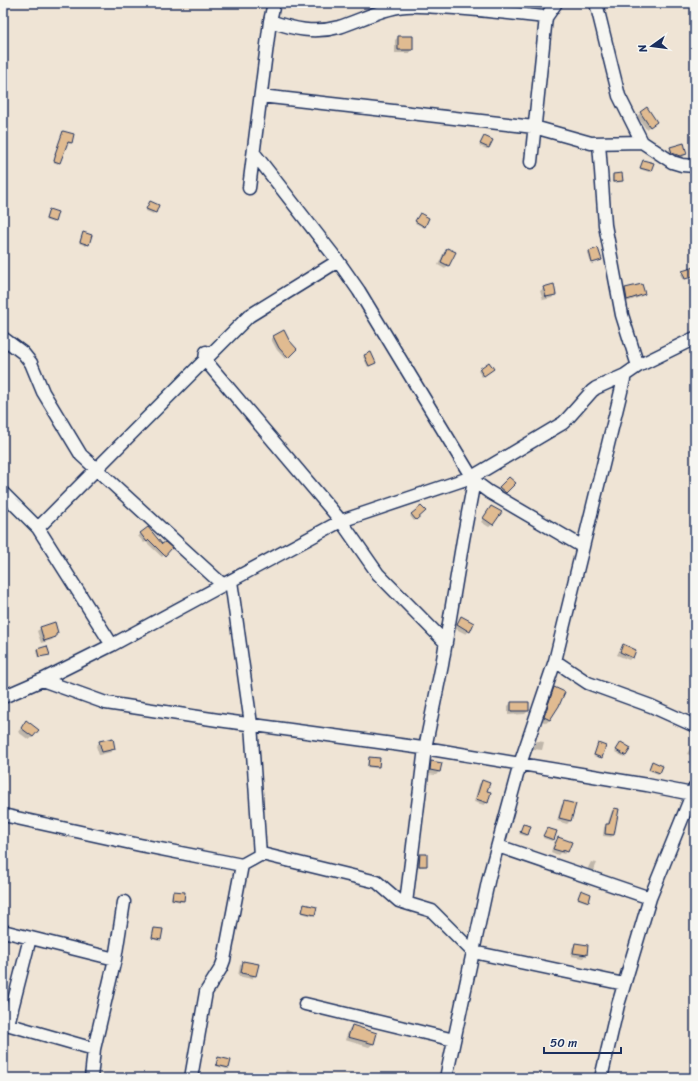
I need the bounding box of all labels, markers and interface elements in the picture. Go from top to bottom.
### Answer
north arrow [632,26,672,66]
text: N [633,42,653,55]
scale bar [544,1029,621,1055]
text: 50 m [550,1032,577,1054]

